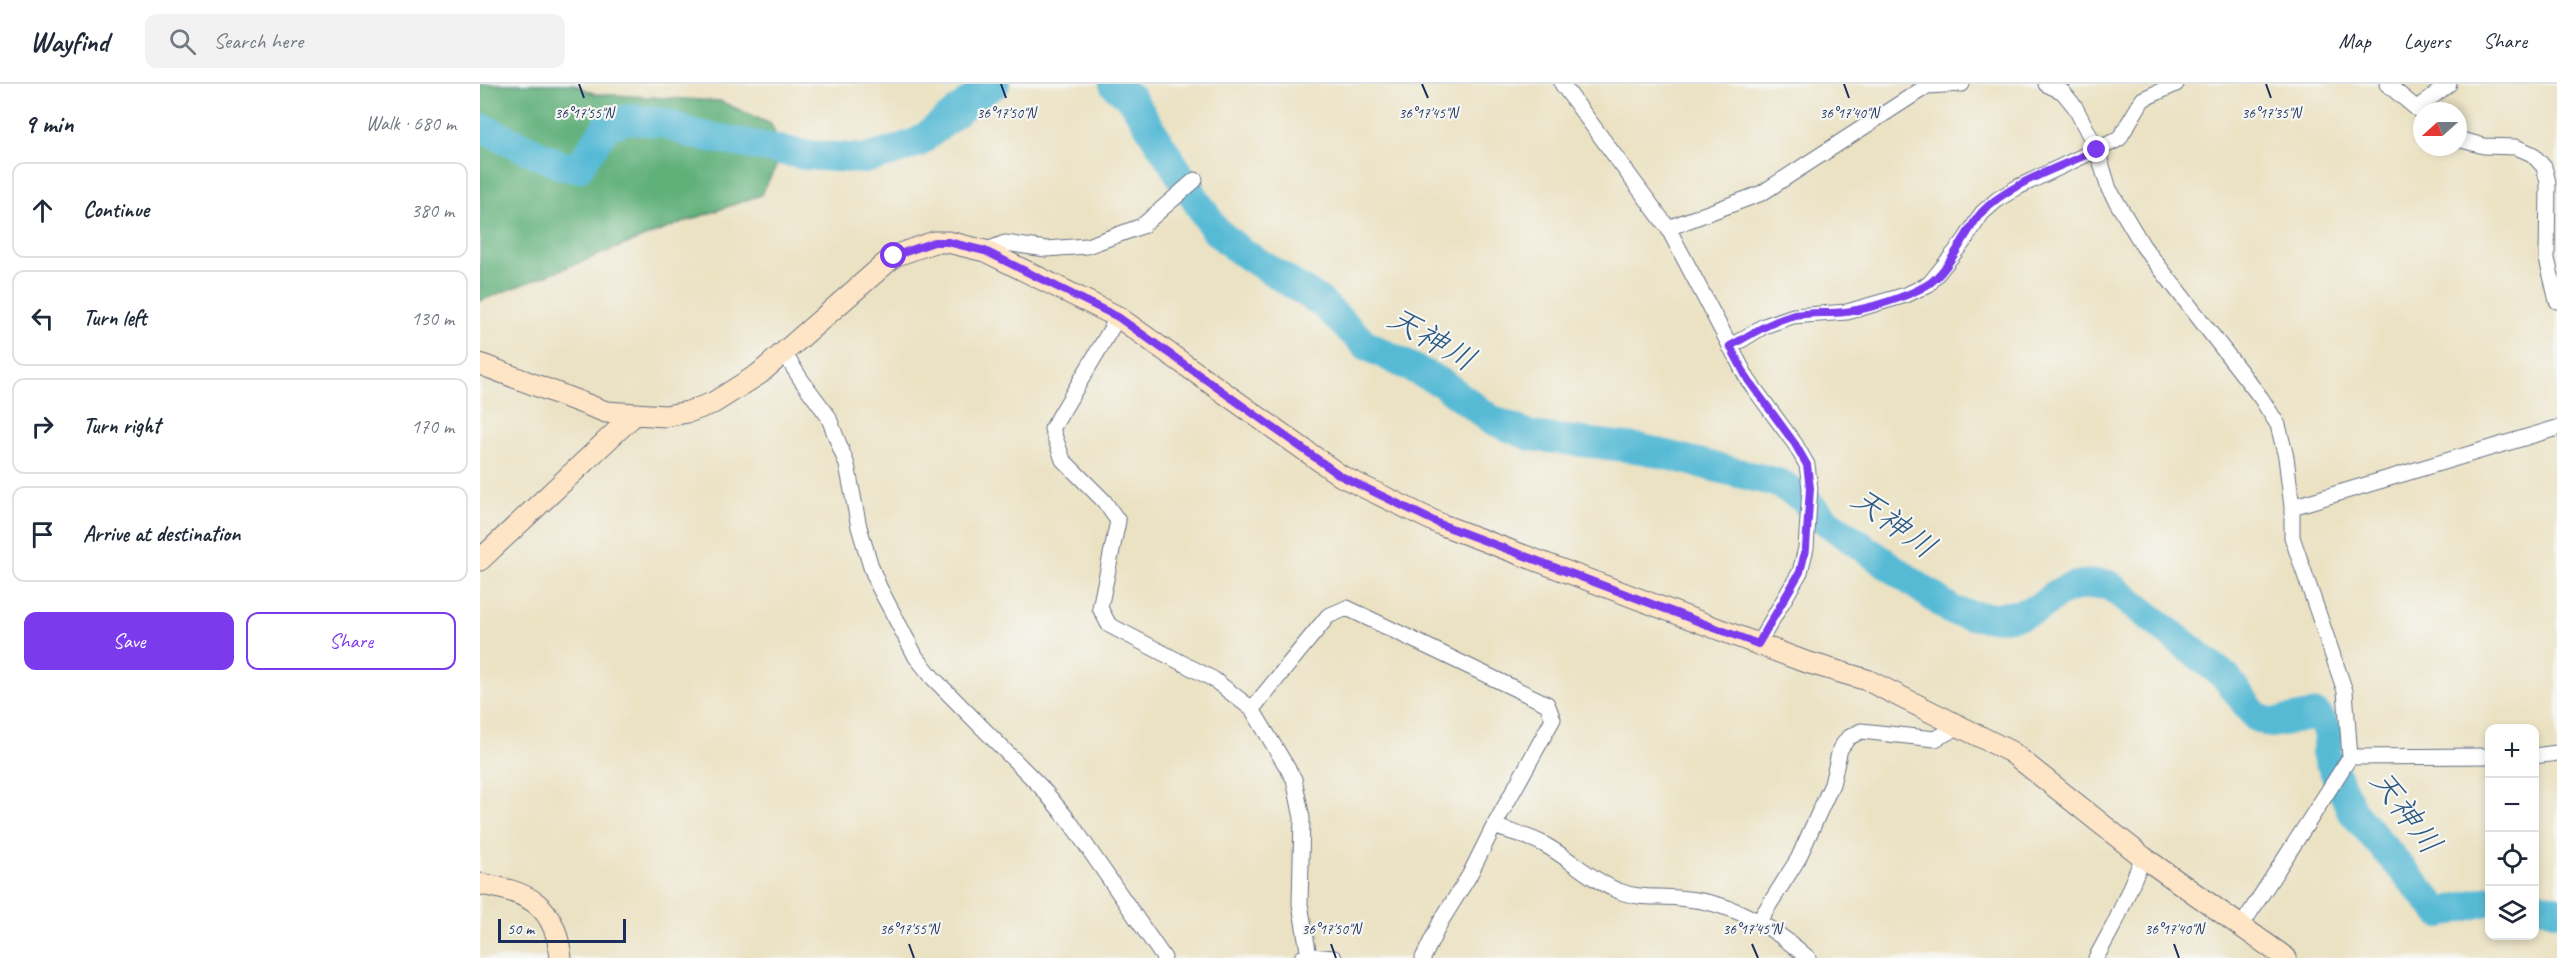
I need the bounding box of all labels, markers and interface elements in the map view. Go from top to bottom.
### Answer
search box [145,14,565,68]
text: Wayfind [30,24,109,59]
icon: search [166,25,199,58]
text: Search here [214,27,303,55]
text: Map [2338,28,2371,54]
text: Layers [2404,28,2450,54]
text: Share [2483,28,2527,54]
north arrow [2413,102,2467,156]
text: 36°17'55"N [554,104,617,123]
text: 36°17'50"N [976,104,1039,123]
text: 36°17'45"N [1398,104,1461,123]
text: 36°17'40"N [1819,104,1882,123]
text: 36°17'35"N [2241,104,2304,123]
text: 9 min [24,107,74,140]
text: Walk · 680 m [366,111,456,136]
route end [2083,136,2109,162]
icon: ahead [26,194,59,227]
text: Continue [83,196,149,224]
text: 380 m [411,198,454,223]
route start [880,242,906,268]
water label: 天神川 [1380,297,1484,381]
icon: left [26,302,59,335]
text: Turn left [83,304,147,332]
text: 130 m [411,306,454,331]
icon: right [26,410,59,443]
text: Turn right [83,412,160,440]
text: 170 m [411,414,454,439]
water label: 天神川 [1843,478,1945,568]
icon: arrive [26,518,59,551]
text: Arrive at destination [83,520,240,548]
button: Save [24,612,234,670]
button: Share [246,612,456,670]
map controls [2485,724,2539,940]
button: + [2485,724,2539,778]
water label: 天神川 [2361,761,2451,863]
button: − [2485,778,2539,832]
button: locate [2485,832,2539,886]
button: layers [2485,886,2539,940]
scale bar [498,916,626,944]
text: 50 m [507,919,534,939]
text: 36°17'55"N [879,920,942,939]
text: 36°17'50"N [1301,920,1364,939]
text: 36°17'45"N [1722,920,1785,939]
text: 36°17'40"N [2144,920,2207,939]

